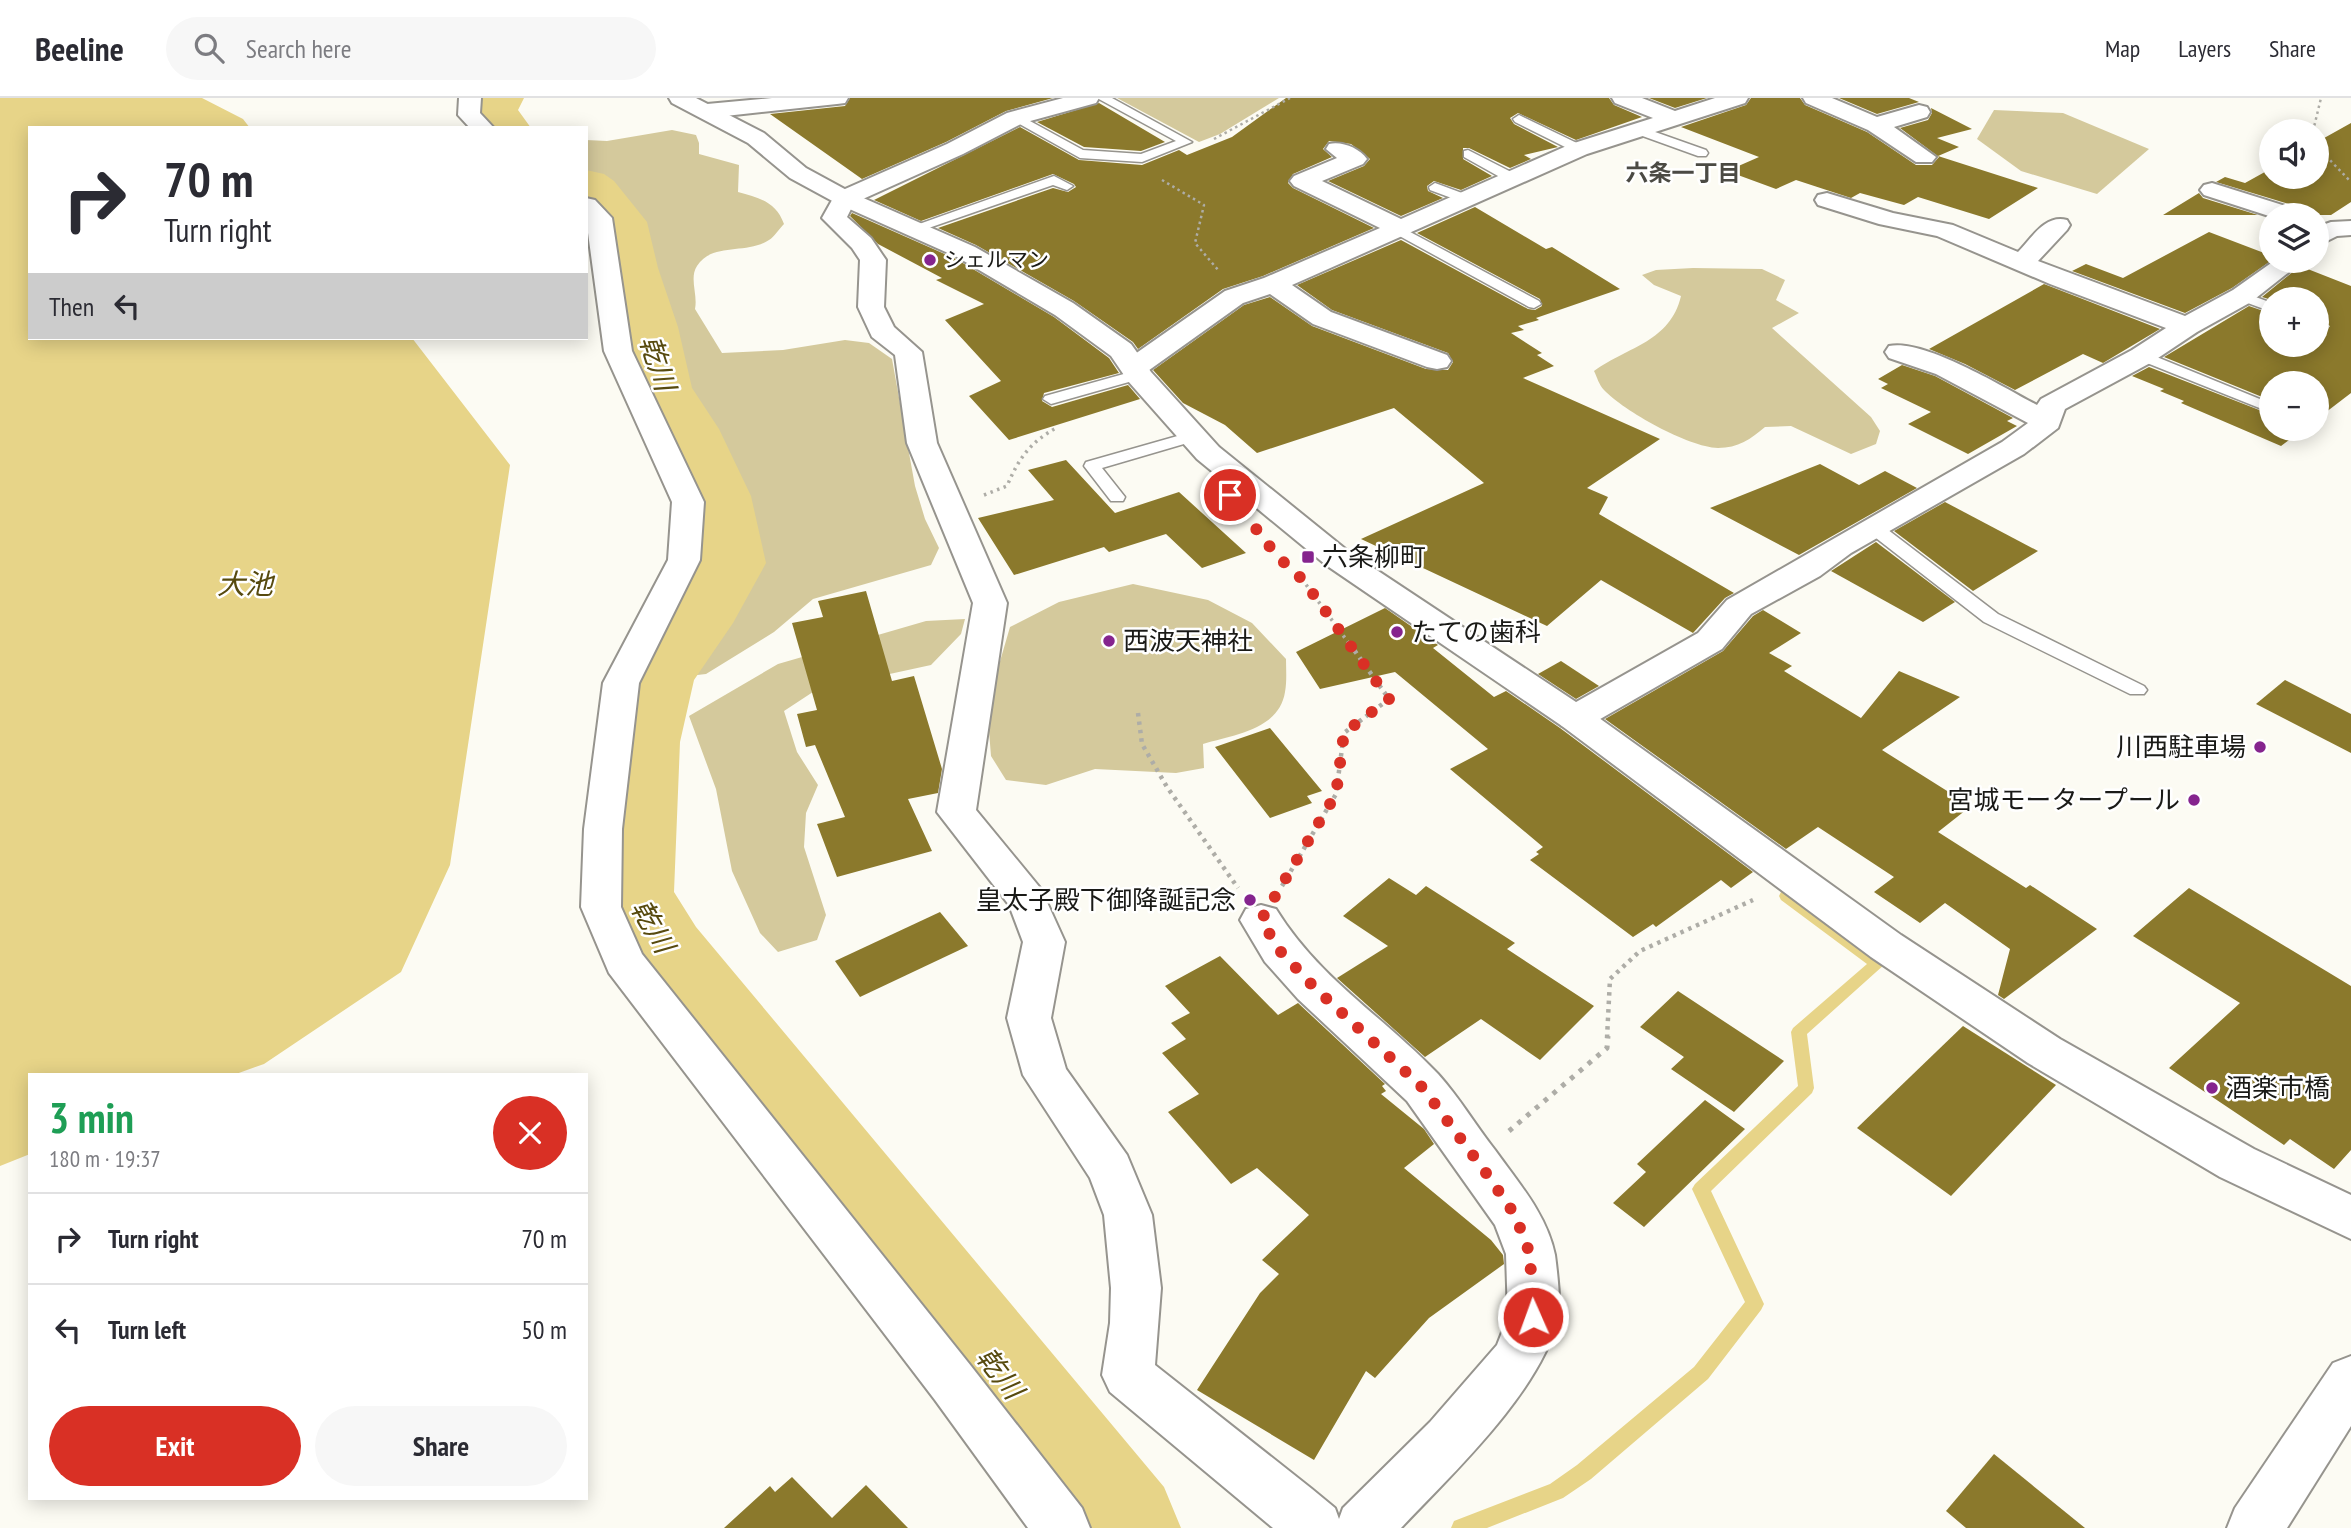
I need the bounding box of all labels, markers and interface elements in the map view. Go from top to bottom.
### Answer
search box [166,17,656,80]
text: Beeline [35,27,124,70]
icon: search [190,29,228,67]
text: Search here [246,32,351,65]
text: Map [2105,33,2140,64]
text: Layers [2178,33,2231,64]
text: Share [2269,33,2316,64]
map controls [2259,119,2329,441]
button: sound [2259,119,2329,189]
text: 70 m [164,147,253,211]
icon: right [49,154,140,245]
district label: 六条一丁目 [1626,158,1741,187]
button: layers [2259,203,2329,273]
text: Turn right [164,209,272,251]
place label: シェルマン [944,246,1049,273]
marker: シェルマン [922,252,938,268]
icon: left [108,287,146,325]
button: + [2259,287,2329,357]
text: Then [49,290,94,323]
water label: 乾川 [632,330,686,398]
button: − [2259,371,2329,441]
pin [1200,465,1260,525]
icon: arrive [1211,476,1249,514]
place label: 六条柳町 [1322,540,1426,573]
marker: 六条柳町 [1300,549,1316,565]
water label: 大池 [217,565,276,602]
place label: たての歯科 [1411,615,1541,648]
place label: 西波天神社 [1123,624,1253,657]
marker: たての歯科 [1389,624,1405,640]
marker: 西波天神社 [1101,633,1117,649]
place label: 川西駐車場 [2116,730,2246,763]
marker: 川西駐車場 [2252,739,2268,755]
place label: 宮城モータープール [1948,783,2180,816]
marker: 宮城モータープール [2186,792,2202,808]
place label: 皇太子殿下御降誕記念 [976,883,1236,916]
water label: 乾川 [623,892,685,962]
marker: 皇太子殿下御降誕記念 [1242,892,1258,908]
place label: 酒楽市橋 [2226,1071,2330,1104]
marker: 酒楽市橋 [2204,1080,2220,1096]
text: 3 min [49,1090,134,1145]
button: close [493,1096,567,1170]
text: 180 m · 19:37 [49,1144,161,1173]
icon: right [49,1220,87,1258]
text: Turn right [108,1222,199,1255]
text: 70 m [521,1222,567,1255]
position arrow [1496,1280,1570,1354]
icon: left [49,1311,87,1349]
text: Turn left [108,1313,186,1346]
text: 50 m [521,1313,567,1346]
water label: 乾川 [969,1339,1034,1409]
button: Exit [49,1406,301,1486]
button: Share [315,1406,567,1486]

